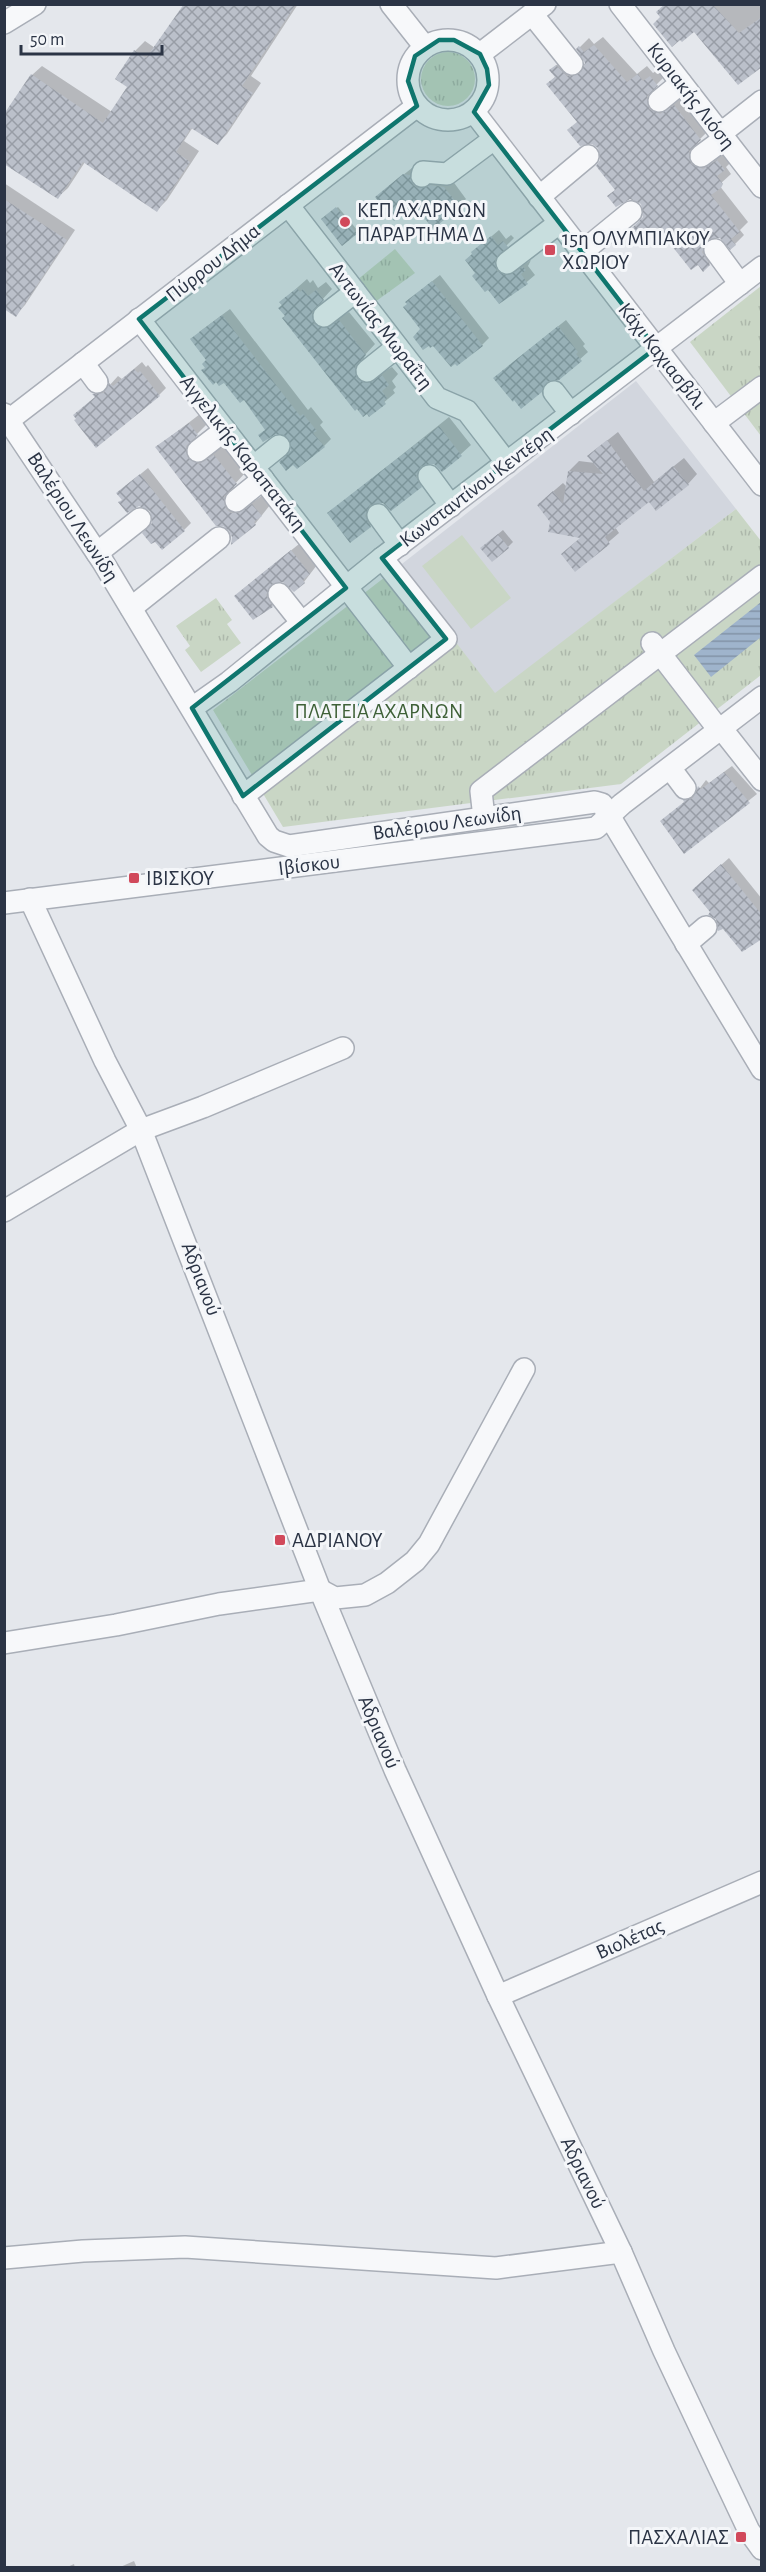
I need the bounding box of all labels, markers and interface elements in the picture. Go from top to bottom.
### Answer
scale bar [21,18,162,56]
text: 50 m [30,31,64,49]
street label: Κυριακής Λιόση [643,39,739,153]
place label: ΚΕΠ ΑΧΑΡΝΩΝ ΠΑΡΑΡΤΗΜΑ Δ [357,200,486,245]
marker: ΚΕΠ ΑΧΑΡΝΩΝ ΠΑΡΑΡΤΗΜΑ Δ [338,215,352,229]
street label: Πύρρου Δήμα [162,220,264,306]
place label: 15η ΟΛΥΜΠΙΑΚΟΥ ΧΩΡΙΟΥ [562,228,710,273]
marker: 15η ΟΛΥΜΠΙΑΚΟΥ ΧΩΡΙΟΥ [543,243,557,257]
street label: Αντωνίας Μωραΐτη [325,259,437,393]
street label: Κάχι Καχιασβίλι [614,299,710,413]
street label: Αγγελικής Καραπατάκη [176,371,310,535]
street label: Κωνσταντίνου Κεντέρη [396,423,556,551]
street label: Βαλέριου Λεωνίδη [23,448,123,586]
park label: ΠΛΑΤΕΙΑ ΑΧΑΡΝΩΝ [295,701,463,722]
street label: Βαλέριου Λεωνίδη [371,802,523,844]
street label: Ιβίσκου [277,851,341,879]
place label: ΙΒΙΣΚΟΥ [146,868,214,889]
marker: ΙΒΙΣΚΟΥ [127,871,141,885]
street label: Αδριανού [177,1239,225,1319]
place label: ΑΔΡΙΑΝΟΥ [292,1530,383,1551]
marker: ΑΔΡΙΑΝΟΥ [273,1533,287,1547]
street label: Αδριανού [354,1693,404,1771]
street label: Βιολέτας [593,1915,667,1963]
street label: Αδριανού [557,2134,609,2212]
place label: ΠΑΣΧΑΛΙΑΣ [628,2527,729,2548]
marker: ΠΑΣΧΑΛΙΑΣ [734,2530,748,2544]

